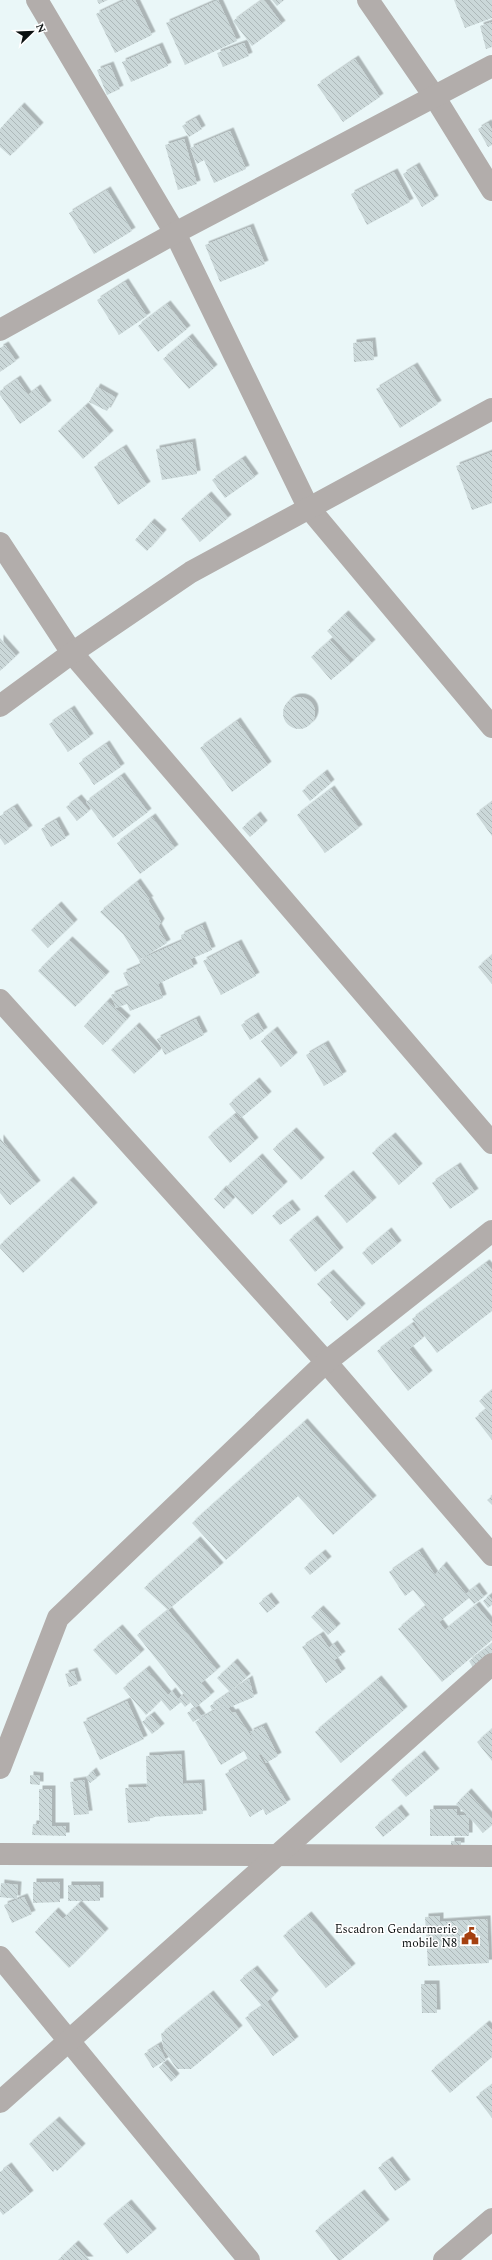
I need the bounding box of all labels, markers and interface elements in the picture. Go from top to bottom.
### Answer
north arrow [12,12,52,52]
text: N [31,21,50,36]
place label: Escadron Gendarmerie mobile N8 [335,1920,457,1953]
public building icon: Escadron Gendarmerie mobile N8 [460,1926,480,1946]

